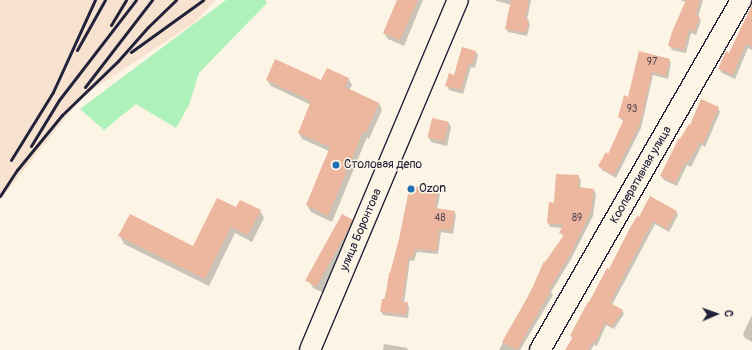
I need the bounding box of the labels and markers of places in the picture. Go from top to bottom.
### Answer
place label: Столовая депо [344,158,422,172]
marker: Столовая депо [331,160,341,170]
place label: Ozon [419,182,446,196]
marker: Ozon [406,184,416,194]

